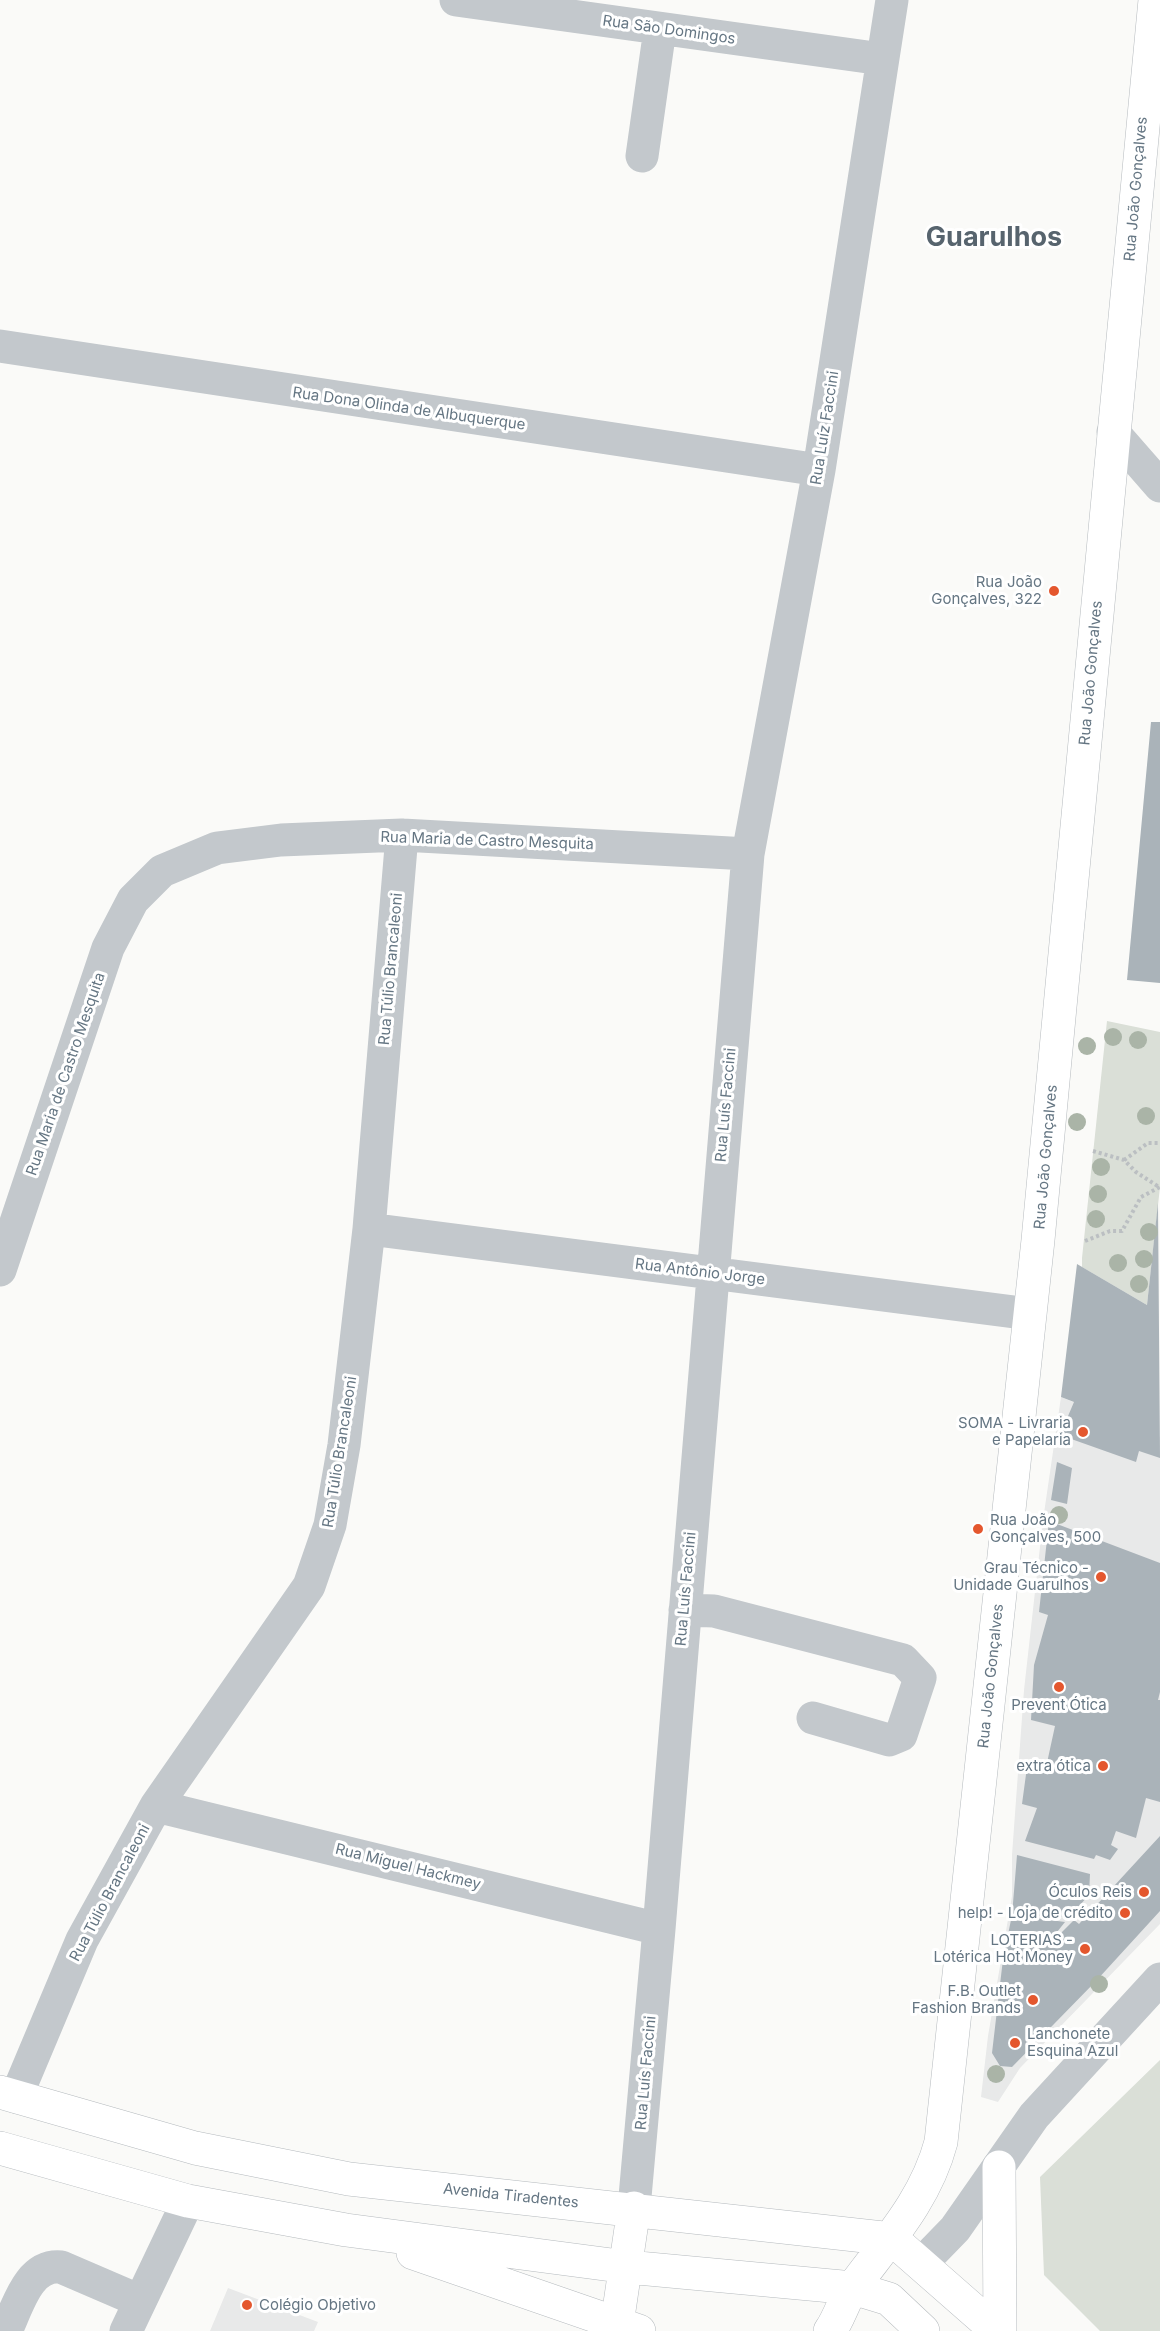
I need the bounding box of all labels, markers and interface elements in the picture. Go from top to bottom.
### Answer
street label: Rua São Domingos [601,12,737,48]
street label: Rua João Gonçalves [1121,116,1151,262]
district label: Guarulhos [926,222,1062,254]
street label: Rua Luíz Faccini [807,370,843,486]
street label: Rua Dona Olinda de Albuquerque [291,384,527,434]
place label: Rua João Gonçalves, 322 [931,573,1042,608]
marker: Rua João Gonçalves, 322 [1047,584,1061,598]
street label: Rua João Gonçalves [1076,600,1106,746]
street label: Rua Maria de Castro Mesquita [380,828,594,854]
street label: Rua Túlio Brancaleoni [375,892,407,1046]
street label: Rua Maria de Castro Mesquita [23,970,109,1178]
street label: Rua Luís Faccini [712,1047,740,1163]
street label: Rua João Gonçalves [1031,1084,1061,1230]
street label: Rua Antônio Jorge [634,1255,766,1289]
street label: Rua Túlio Brancaleoni [319,1375,361,1529]
place label: SOMA - Livraria e Papelaria [958,1414,1071,1449]
marker: SOMA - Livraria e Papelaria [1076,1425,1090,1439]
place label: Rua João Gonçalves, 500 [990,1511,1101,1546]
marker: Rua João Gonçalves, 500 [971,1522,985,1536]
street label: Rua Luís Faccini [672,1531,700,1647]
place label: Grau Técnico - Unidade Guarulhos [953,1559,1089,1594]
marker: Grau Técnico - Unidade Guarulhos [1094,1570,1108,1584]
street label: Rua João Gonçalves [974,1603,1008,1749]
marker: Prevent Ótica [1052,1680,1066,1694]
place label: Prevent Ótica [1011,1696,1107,1714]
place label: extra ótica [1016,1757,1091,1775]
marker: extra ótica [1096,1759,1110,1773]
street label: Rua Túlio Brancaleoni [66,1821,154,1965]
street label: Rua Miguel Hackmey [333,1840,483,1894]
place label: Óculos Reis [1049,1883,1132,1901]
marker: Óculos Reis [1137,1885,1151,1899]
place label: help! - Loja de crédito [958,1904,1113,1922]
marker: help! - Loja de crédito [1118,1906,1132,1920]
place label: LOTERIAS - Lotérica Hot Money [934,1931,1073,1966]
marker: LOTERIAS - Lotérica Hot Money [1078,1942,1092,1956]
place label: F.B. Outlet Fashion Brands [912,1982,1021,2017]
marker: F.B. Outlet Fashion Brands [1026,1993,1040,2007]
street label: Rua Luís Faccini [632,2015,660,2131]
place label: Lanchonete Esquina Azul [1027,2025,1118,2060]
marker: Lanchonete Esquina Azul [1008,2036,1022,2050]
street label: Avenida Tiradentes [442,2180,580,2212]
place label: Colégio Objetivo [259,2296,376,2314]
marker: Colégio Objetivo [240,2298,254,2312]

